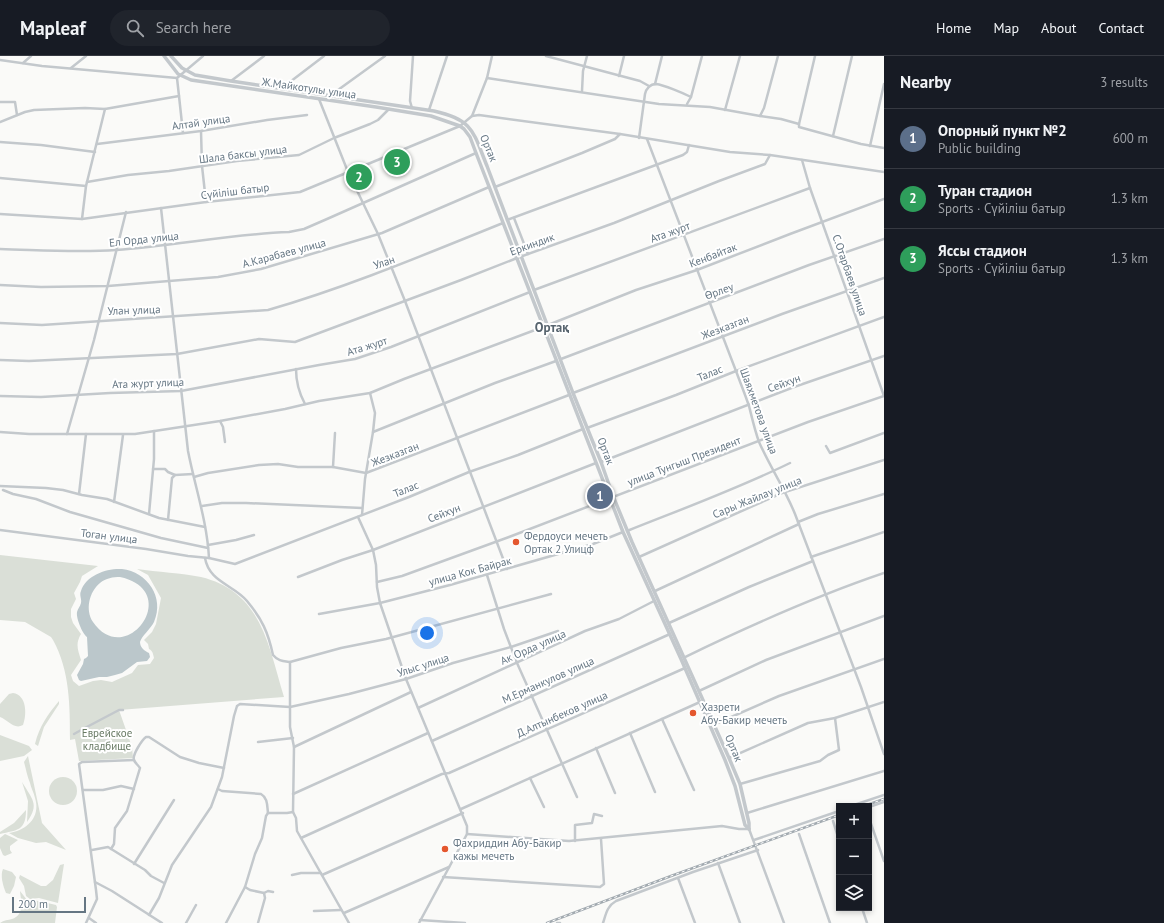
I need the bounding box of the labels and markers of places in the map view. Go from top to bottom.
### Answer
pin: 3 [384,147,410,177]
pin: 2 [346,162,372,192]
pin: 1 [587,481,613,511]
place label: Фердоуси мечеть Ортак 2 Улицф [524,529,608,556]
marker: Фердоуси мечеть Ортак 2 Улицф [511,537,521,547]
place label: Хазрети Абу-Бакир мечеть [701,700,787,727]
marker: Хазрети Абу-Бакир мечеть [688,708,698,718]
place label: Фахриддин Абу-Бакир кажы мечеть [453,836,561,863]
marker: Фахриддин Абу-Бакир кажы мечеть [440,844,450,854]

